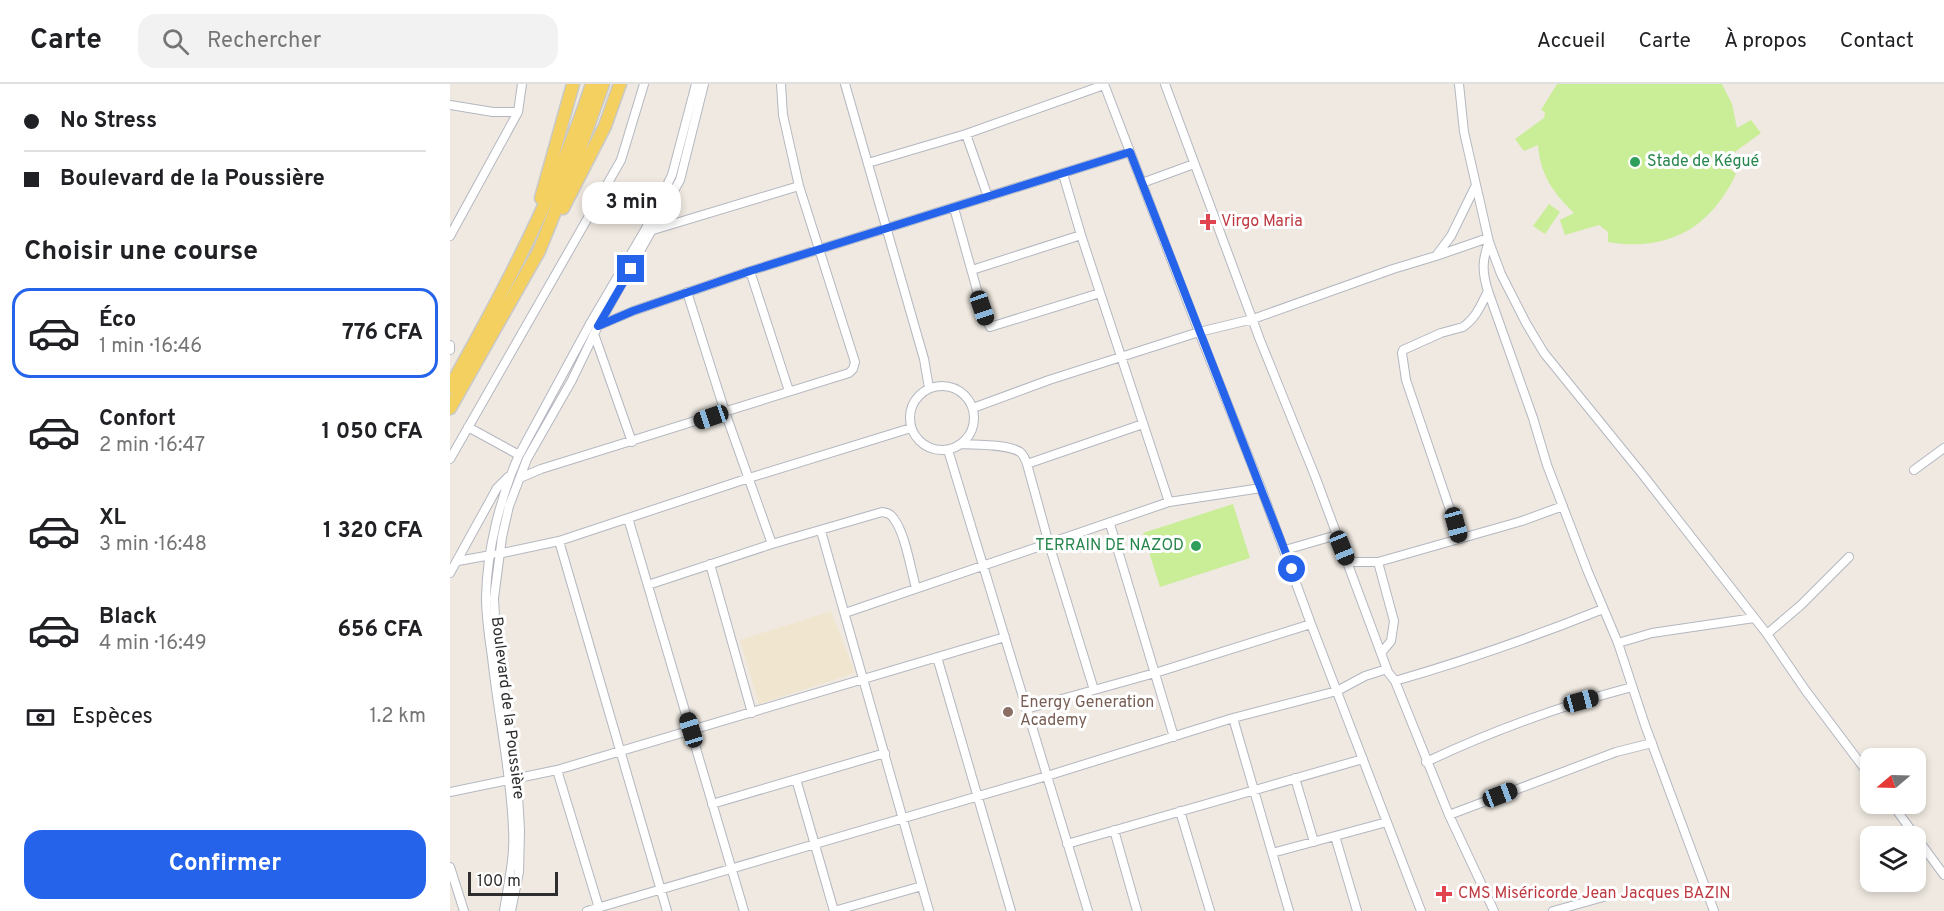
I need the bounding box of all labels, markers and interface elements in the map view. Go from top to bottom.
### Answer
search box [138,14,558,68]
text: Carte [30,23,102,59]
icon: search [159,25,192,58]
text: Rechercher [207,28,321,55]
text: Accueil [1537,28,1606,55]
text: Carte [1639,28,1691,55]
text: À propos [1724,28,1807,55]
text: Contact [1840,28,1914,55]
text: No Stress [60,108,157,135]
place label: Stade de Kégué [1647,152,1759,172]
marker: Stade de Kégué [1628,155,1642,169]
text: Boulevard de la Poussière [60,166,325,193]
callout: 3 min [582,182,681,224]
text: 3 min [605,190,658,216]
place label: Virgo Maria [1221,212,1303,232]
marker: Virgo Maria [1199,213,1217,231]
text: Choisir une course [24,235,258,269]
route end [617,255,644,282]
car [968,288,996,328]
icon: car [27,306,81,360]
text: Éco [99,307,136,334]
text: 776 CFA [342,320,423,347]
text: 1 min · 16:46 [99,334,202,360]
car [691,403,731,431]
icon: car [27,405,81,459]
text: Confort [99,406,176,433]
text: 1 050 CFA [321,419,423,446]
text: 2 min · 16:47 [99,433,205,459]
icon: car [27,504,81,558]
text: XL [99,505,126,532]
car [1443,505,1469,545]
text: 1 320 CFA [323,518,423,545]
car [1327,528,1357,568]
text: 3 min · 16:48 [99,532,207,558]
place label: TERRAIN DE NAZOD [1035,536,1184,556]
marker: TERRAIN DE NAZOD [1189,539,1203,553]
route start [1278,555,1305,582]
icon: car [27,603,81,657]
text: Black [99,604,157,631]
street label: Boulevard de la Poussière [486,615,528,801]
text: 656 CFA [338,617,423,644]
text: 4 min · 16:49 [99,631,207,657]
car [1561,688,1601,714]
place label: Energy Generation Academy [1020,693,1154,731]
icon: cash [24,701,57,734]
text: Espèces [72,704,153,731]
text: 1.2 km [370,704,426,730]
marker: Energy Generation Academy [1001,705,1015,719]
car [677,710,705,750]
north arrow [1860,748,1926,814]
map controls [1860,748,1926,892]
car [1480,780,1520,810]
button: layers [1860,826,1926,892]
button: Confirmer [24,830,426,899]
scale bar [468,869,558,896]
text: 100 m [477,872,521,892]
place label: CMS Miséricorde Jean Jacques BAZIN [1458,884,1731,904]
marker: CMS Miséricorde Jean Jacques BAZIN [1435,885,1453,903]

